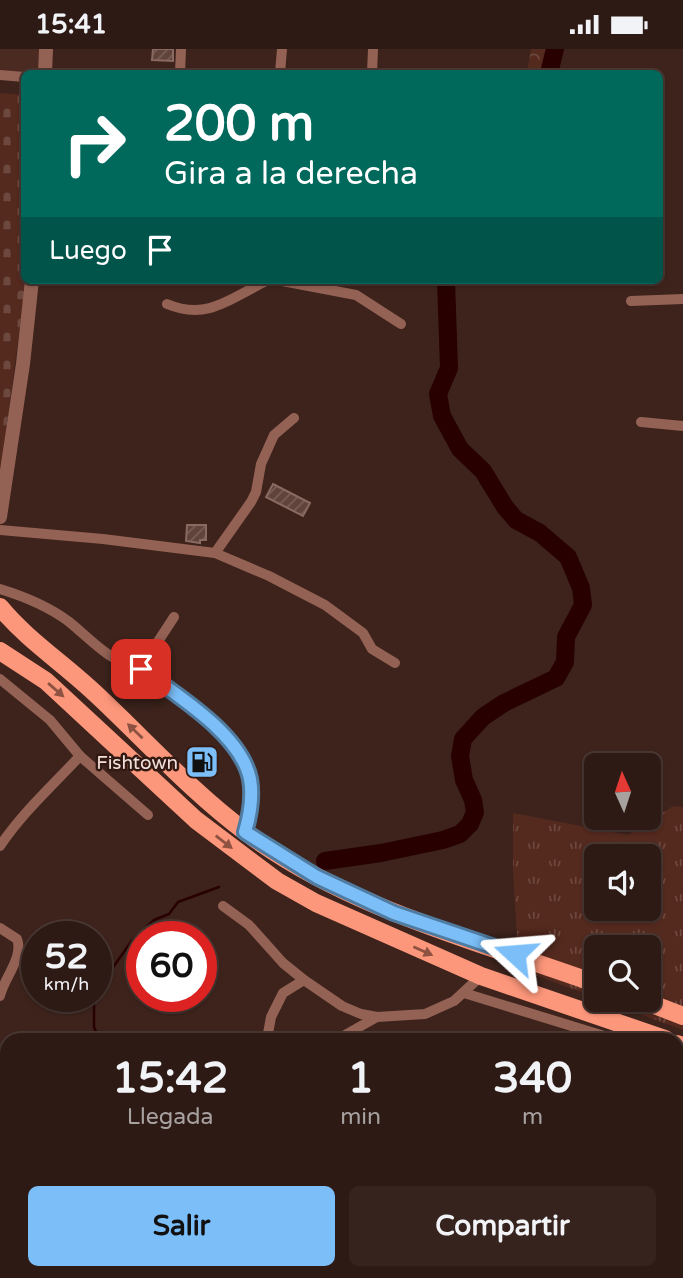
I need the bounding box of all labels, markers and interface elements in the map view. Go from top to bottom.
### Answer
text: 15:41 [35,9,107,40]
text: 200 m [164,95,314,154]
icon: right [49,98,140,189]
text: Gira a la derecha [164,155,418,193]
icon: arrive [141,231,179,269]
text: Luego [49,235,127,266]
pin [111,639,171,699]
icon: arrive [122,650,160,688]
one-way arrow [47,682,65,698]
one-way arrow [127,724,144,740]
fuel station icon: Fishtown [183,743,221,781]
place label: Fishtown [96,752,178,774]
north arrow [584,753,662,829]
map controls [584,753,661,1012]
one-way arrow [215,835,233,850]
button: sound [584,844,661,921]
position arrow [478,917,552,991]
speed limit sign: 60 [126,921,217,1012]
button: search [584,935,661,1012]
text: 52 [45,936,88,978]
one-way arrow [413,945,433,957]
text: km/h [44,973,89,995]
text: 15:42 [112,1053,228,1104]
text: 1 [347,1053,374,1104]
text: 340 [493,1053,572,1104]
text: Llegada [127,1103,214,1131]
text: min [340,1103,381,1131]
text: m [522,1103,543,1131]
button: Salir [28,1186,335,1266]
button: Compartir [349,1186,656,1266]

